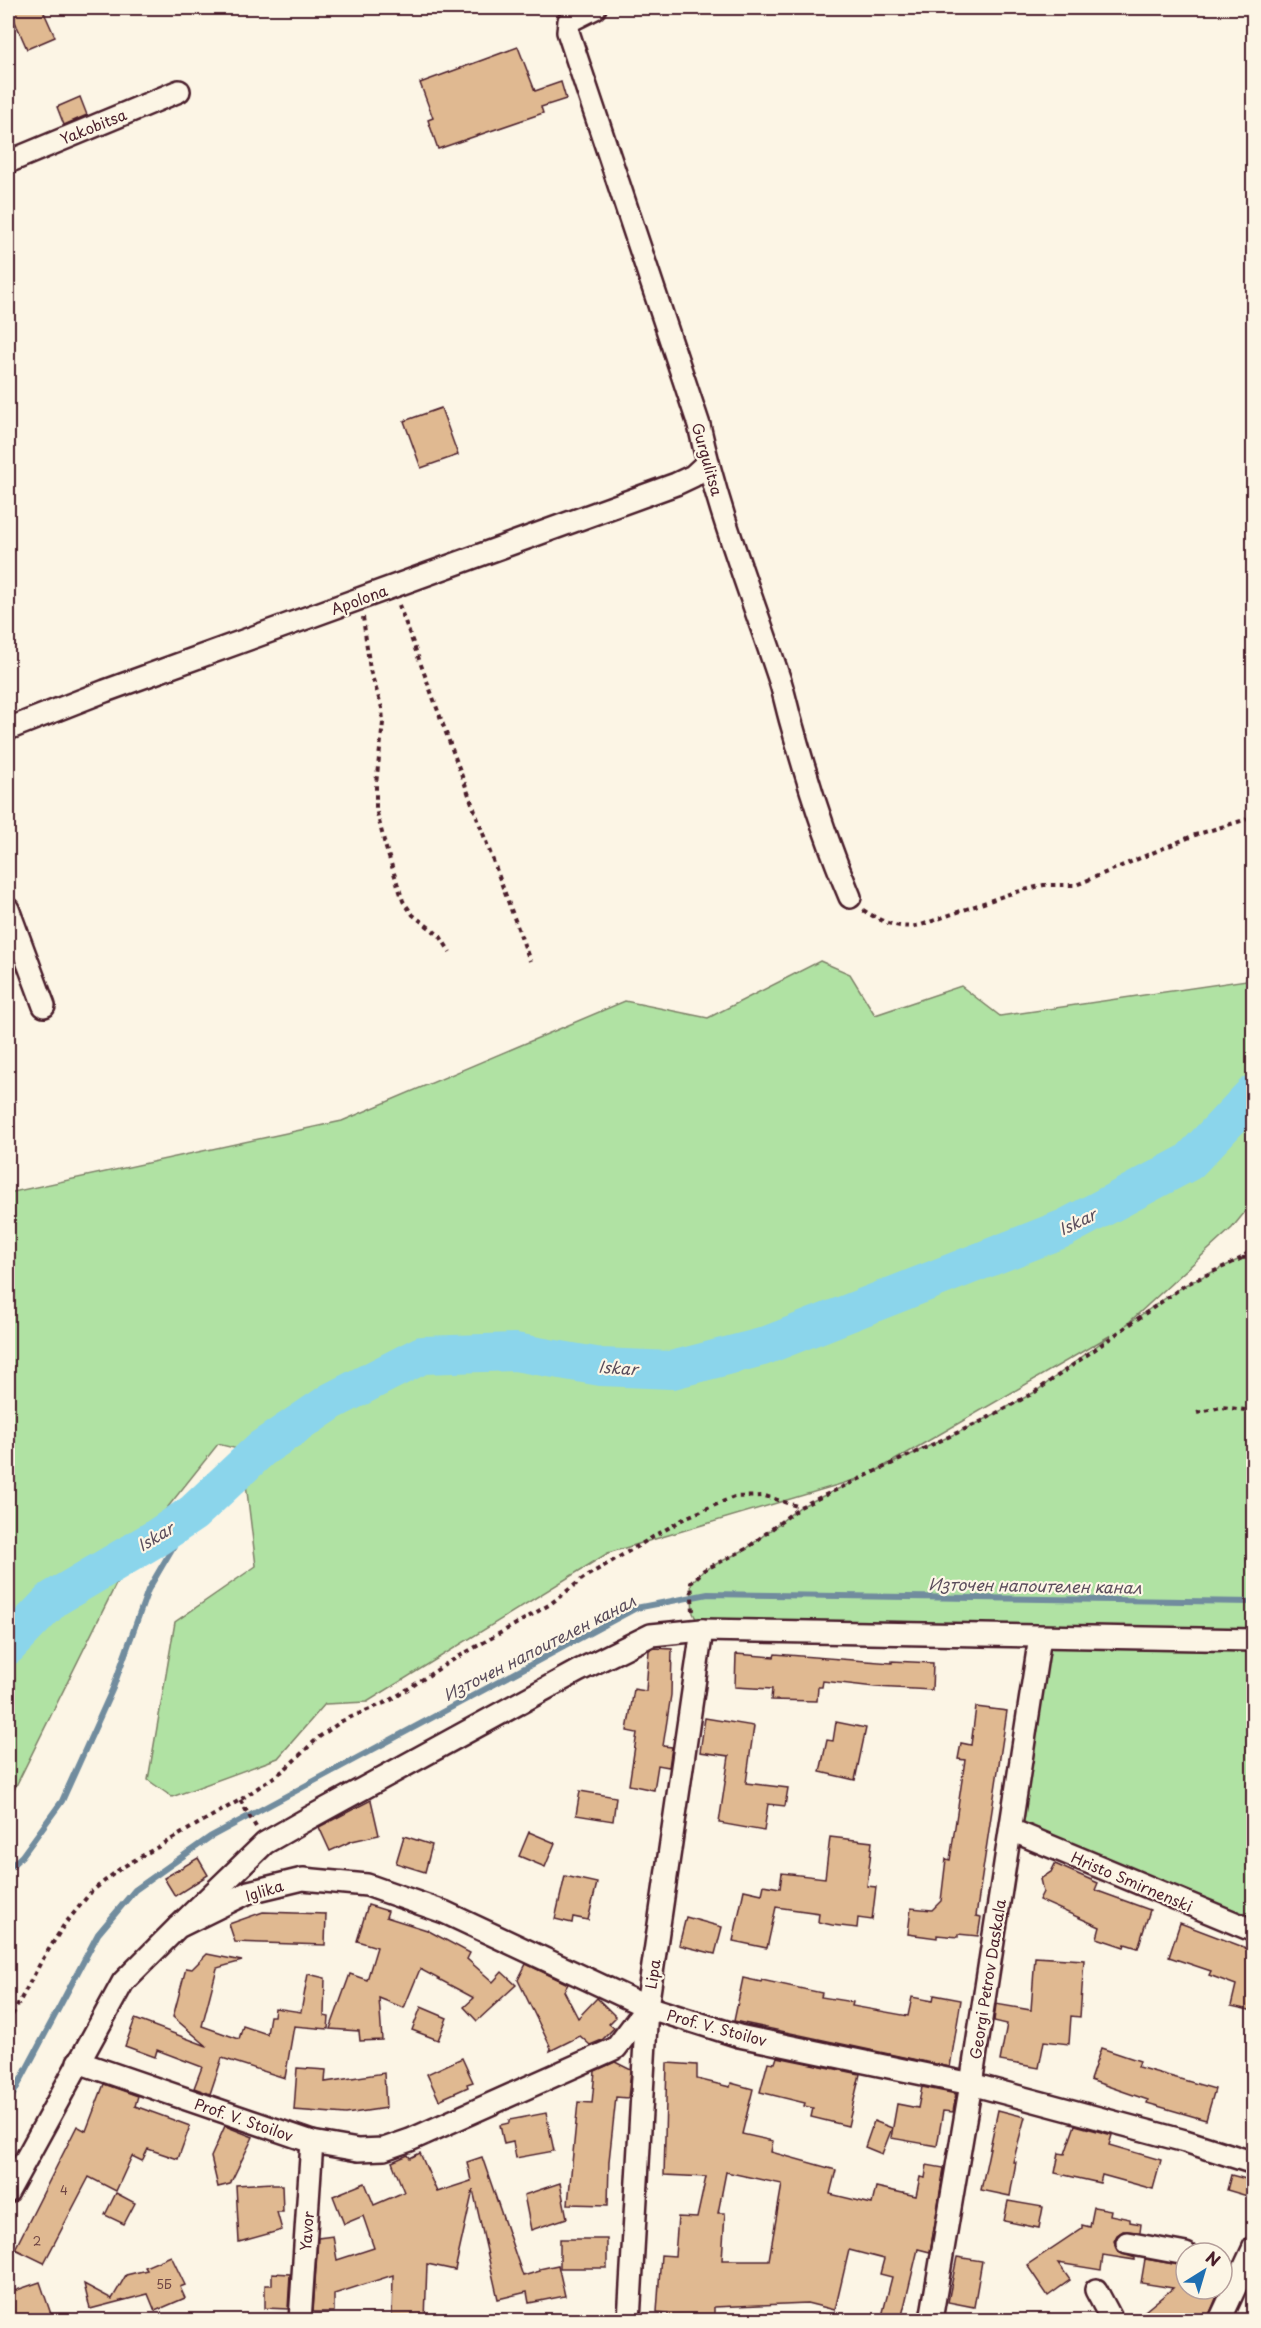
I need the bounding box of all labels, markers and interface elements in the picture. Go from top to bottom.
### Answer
street label: Yakobitsa [56,102,130,150]
street label: Gurgulitsa [687,420,730,499]
street label: Apolona [327,578,391,620]
water label: Iskar [1054,1200,1102,1240]
water label: Iskar [598,1354,641,1381]
water label: Iskar [132,1514,180,1556]
water label: Източен напоителен канал [928,1571,1142,1599]
water label: Източен напоителен канал [439,1588,640,1706]
street label: Hristo Smirnenski [1068,1845,1196,1917]
street label: Iglika [242,1873,287,1907]
street label: Georgi Petrov Daskala [963,1897,1011,2061]
street label: Lipa [639,1957,666,1990]
street label: Prof. V. Stoilov [664,2003,770,2052]
street label: Prof. V. Stoilov [192,2091,297,2147]
house number: 4 [60,2181,68,2199]
street label: Yavor [293,2210,319,2252]
house number: 2 [33,2232,41,2250]
north arrow [1174,2241,1234,2301]
text: N [1201,2245,1226,2272]
house number: 5Б [156,2275,172,2293]

